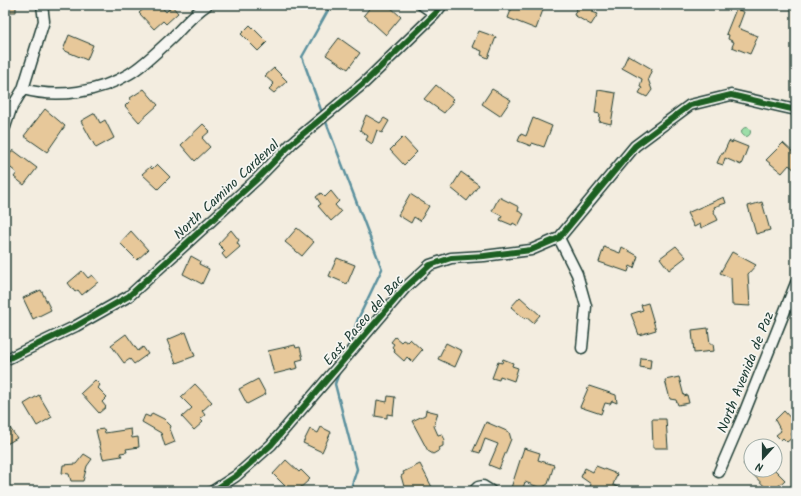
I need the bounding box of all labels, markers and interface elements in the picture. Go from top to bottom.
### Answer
street label: North Camino Cardenal [169,134,285,245]
street label: East Paseo del Bac [318,270,410,371]
street label: North Avenida de Paz [712,308,780,436]
north arrow [743,438,783,478]
text: N [753,457,766,476]

